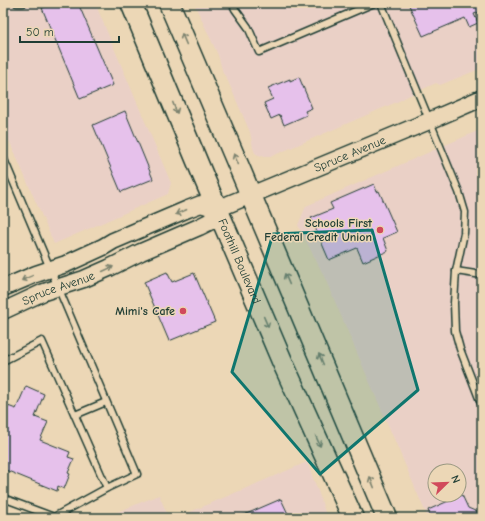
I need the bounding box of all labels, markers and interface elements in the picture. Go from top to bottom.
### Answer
scale bar [20,18,119,44]
text: 50 m [26,25,54,39]
one-way arrow [180,34,187,46]
one-way arrow [171,101,179,113]
street label: Spruce Avenue [312,133,388,175]
one-way arrow [232,153,239,165]
one-way arrow [175,209,187,216]
street label: Foothill Boulevard [215,216,264,306]
place label: Schools First Federal Credit Union [264,216,373,244]
marker: Schools First Federal Credit Union [375,225,385,235]
one-way arrow [102,264,114,272]
street label: Spruce Avenue [20,268,97,308]
one-way arrow [21,274,33,282]
one-way arrow [283,274,290,286]
place label: Mimi's Cafe [115,304,175,318]
marker: Mimi's Cafe [178,306,188,316]
one-way arrow [262,316,270,328]
one-way arrow [316,354,324,366]
one-way arrow [315,435,322,447]
north arrow [427,463,467,503]
text: N [448,473,463,485]
one-way arrow [368,476,376,488]

